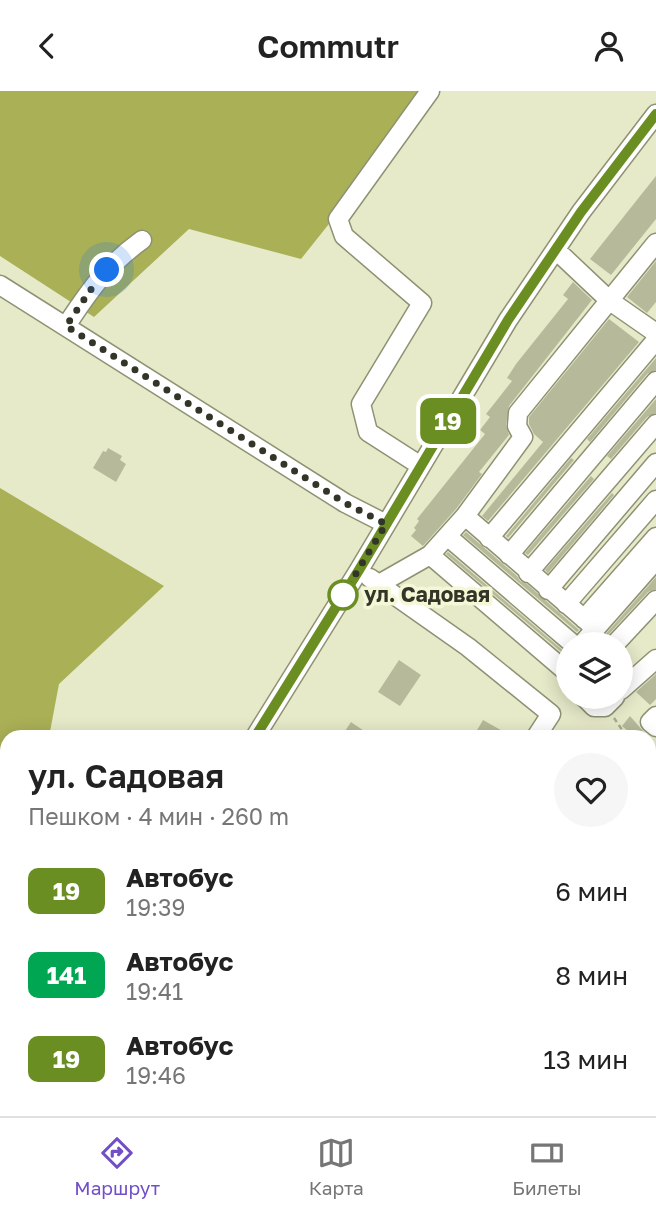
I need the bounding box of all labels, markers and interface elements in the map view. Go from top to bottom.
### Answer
icon: back [28,27,66,65]
text: Commutr [257,27,399,65]
icon: person [590,27,628,65]
your location [89,252,124,287]
line badge: 19 [416,398,480,444]
text: 19 [434,406,462,435]
marker: ул. Садовая [328,580,358,610]
place label: ул. Садовая [364,581,490,607]
map controls [556,632,633,709]
button: layers [556,632,633,709]
button: heart [554,753,628,827]
text: ул. Садовая [28,756,224,795]
text: Пешком · 4 мин · 260 m [28,802,289,830]
text: Автобус [126,862,233,893]
text: 19 [53,876,80,905]
text: 6 мин [555,876,628,907]
text: 19:39 [126,893,185,921]
text: Автобус [126,946,233,977]
text: 141 [47,960,86,989]
text: 8 мин [555,960,628,991]
text: 19:41 [126,977,183,1005]
text: Автобус [126,1030,233,1061]
text: 19 [53,1044,80,1073]
text: 13 мин [543,1044,628,1075]
text: 19:46 [126,1061,186,1089]
tab: Маршрут [74,1134,160,1199]
tab: Карта [309,1134,364,1199]
tab: Билеты [512,1134,582,1199]

